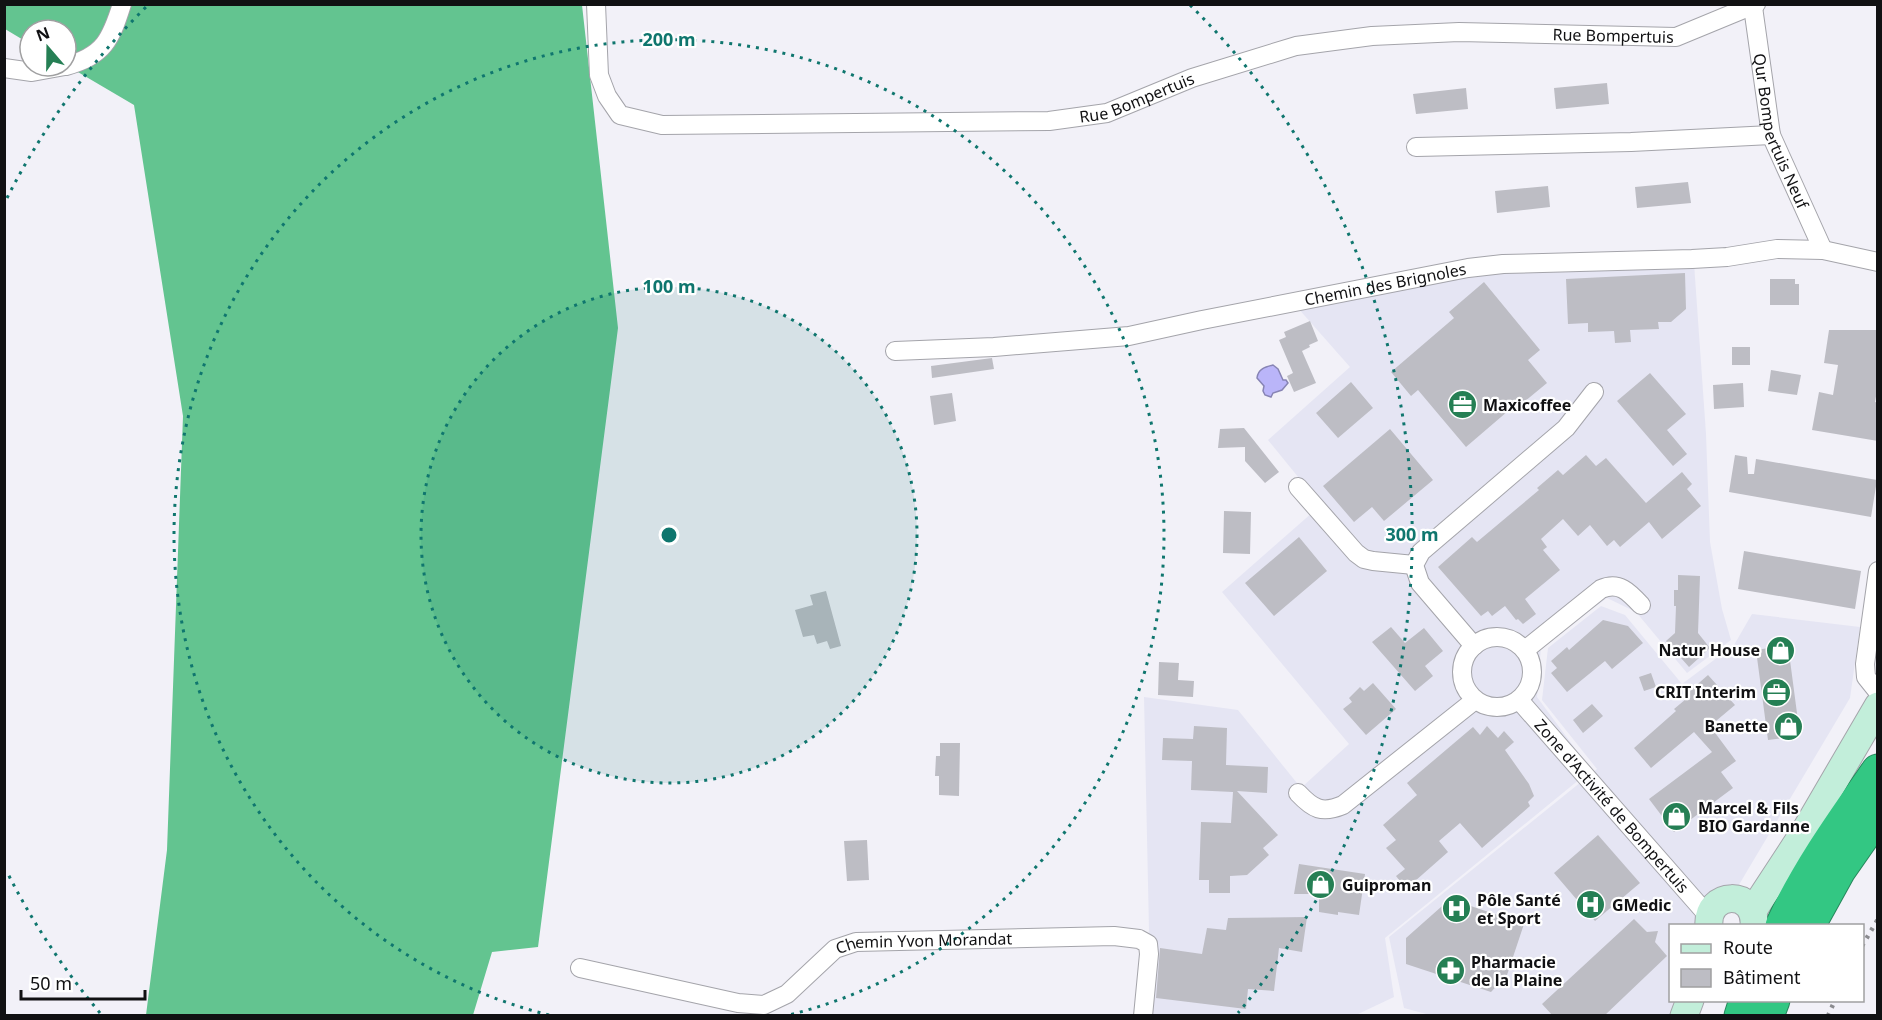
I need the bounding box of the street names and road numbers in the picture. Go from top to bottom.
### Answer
street label: Rue Bompertuis [1552,23,1674,48]
street label: Qur Bompertuis Neuf [1749,52,1814,214]
street label: Rue Bompertuis [1078,67,1197,128]
street label: Chemin des Brignoles [1303,258,1468,311]
street label: Zone d'Activité de Bompertuis [1530,714,1694,898]
street label: Chemin Yvon Morandat [833,927,1013,959]

